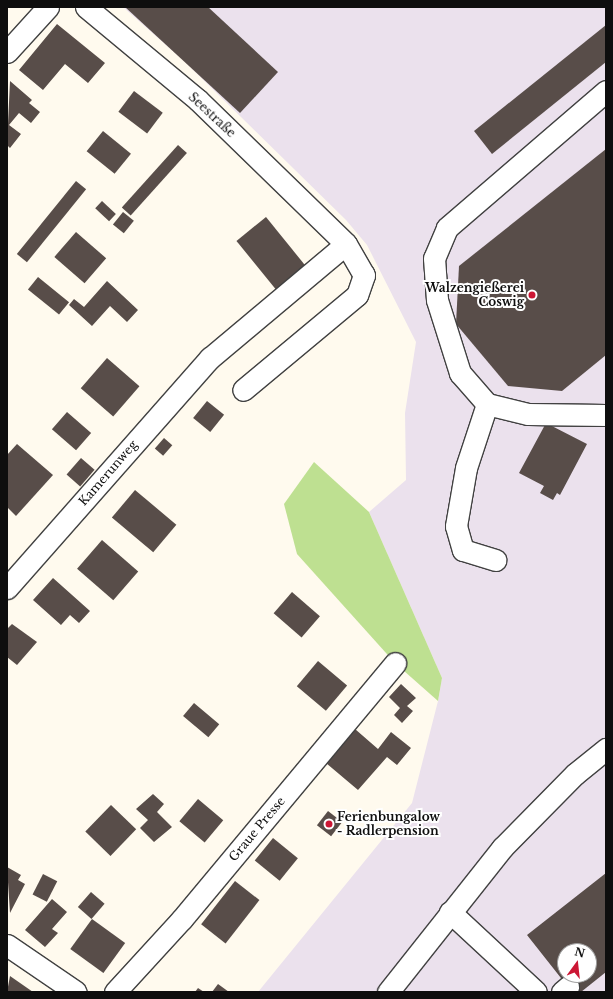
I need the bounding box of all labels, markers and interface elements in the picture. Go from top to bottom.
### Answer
street label: Seestraße [186,90,238,140]
place label: Walzengießerei Coswig [425,281,524,309]
marker: Walzengießerei Coswig [527,290,537,300]
street label: Kamerunweg [76,437,140,509]
street label: Graue Presse [226,794,288,864]
place label: Ferienbungalow - Radlerpension [337,810,440,838]
marker: Ferienbungalow - Radlerpension [324,819,334,829]
north arrow [557,943,597,983]
text: N [573,944,587,960]

